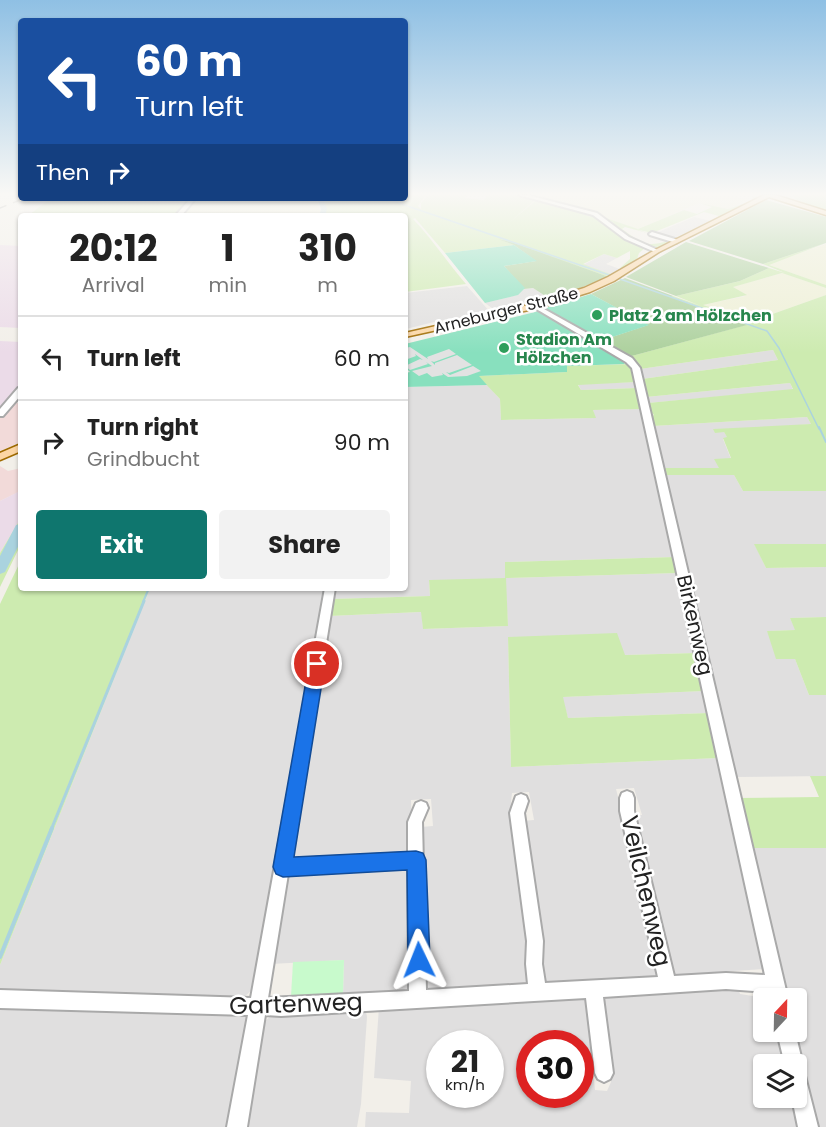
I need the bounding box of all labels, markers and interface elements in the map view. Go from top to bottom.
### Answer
text: 60 m [135,32,243,91]
icon: left [36,42,114,120]
text: Turn left [135,88,244,125]
icon: right [102,156,135,189]
text: Then [36,157,90,188]
text: 20:12 [69,223,157,274]
text: 1 [221,223,235,274]
text: 310 [298,223,357,274]
text: Arrival [82,271,145,299]
text: min [209,271,247,299]
text: m [317,271,338,299]
street label: Arneburger Straße [432,281,581,340]
place label: Platz 2 am Hölzchen [609,304,772,327]
marker: Platz 2 am Hölzchen [590,308,604,322]
place label: Stadion Am Hölzchen [516,328,612,369]
marker: Stadion Am Hölzchen [497,341,511,355]
icon: left [36,342,69,375]
text: Turn left [87,343,181,374]
text: 60 m [334,343,390,374]
text: Turn right [87,412,198,443]
icon: right [36,426,69,459]
text: 90 m [334,427,390,458]
text: Grindbucht [87,445,200,473]
button: Exit [36,510,207,579]
button: Share [219,510,390,579]
street label: Birkenweg [670,572,720,678]
pin [291,638,342,689]
icon: arrive [300,647,333,680]
street label: Veilchenweg [613,812,680,970]
position arrow [387,928,451,992]
street label: Gartenweg [229,985,363,1022]
north arrow [753,988,807,1042]
map controls [753,988,807,1108]
speed limit sign: 30 [516,1030,594,1108]
text: 21 [451,1040,479,1083]
button: layers [753,1054,807,1108]
text: km/h [445,1074,485,1095]

